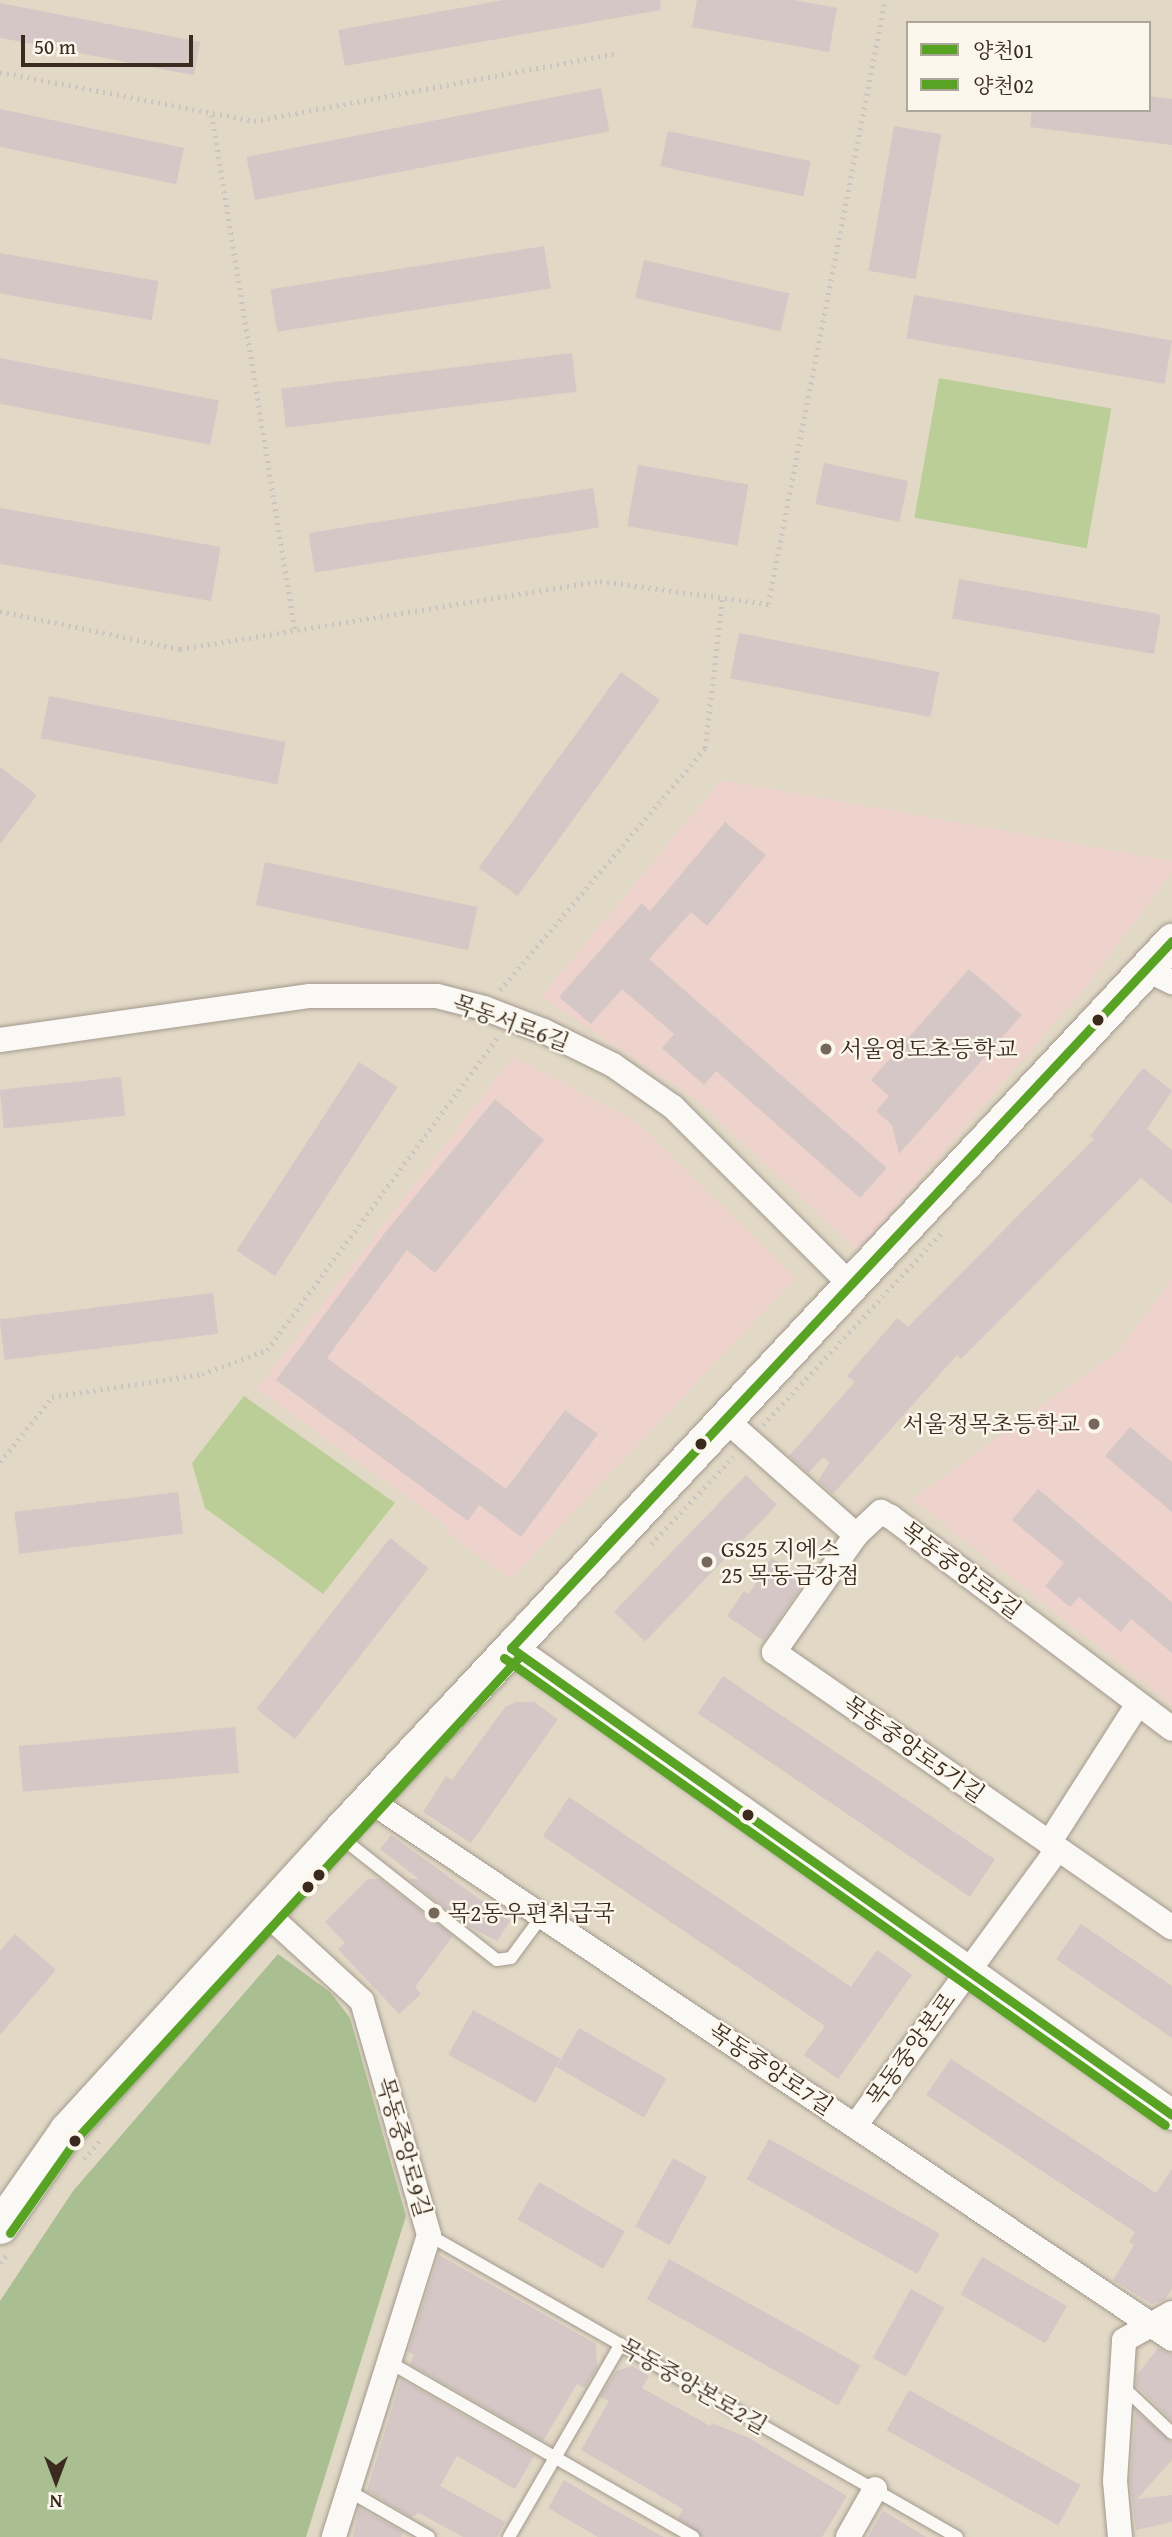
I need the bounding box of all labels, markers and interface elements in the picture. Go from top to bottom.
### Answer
scale bar [24,21,196,65]
legend [906,21,1151,112]
text: 50 m [34,31,76,62]
text: 양천01 [973,35,1034,66]
text: 양천02 [973,70,1034,101]
street label: 목동서로6길 [449,989,573,1057]
unlabelled marker [1091,1013,1105,1027]
place label: 서울영도초등학교 [840,1035,1018,1063]
marker: 서울영도초등학교 [818,1041,834,1057]
place label: 서울정목초등학교 [902,1410,1080,1438]
marker: 서울정목초등학교 [1086,1416,1102,1432]
unlabelled marker [694,1437,708,1451]
street label: 목동중앙로5길 [895,1516,1027,1624]
place label: GS25 지에스 25 목동금강점 [721,1535,859,1589]
marker: GS25 지에스 25 목동금강점 [699,1554,715,1570]
street label: 목동중앙로5가길 [838,1690,990,1808]
unlabelled marker [741,1808,755,1822]
unlabelled marker [312,1868,326,1882]
unlabelled marker [301,1880,315,1894]
place label: 목2동우편취급국 [448,1899,615,1927]
marker: 목2동우편취급국 [426,1905,442,1921]
street label: 목동중앙본로 [861,1987,961,2111]
street label: 목동중앙로7길 [703,2017,839,2121]
street label: 목동중앙로9길 [371,2074,437,2220]
unlabelled marker [68,2134,82,2148]
street label: 목동중앙본로2길 [614,2332,772,2440]
north arrow [21,2446,91,2516]
text: N [50,2488,62,2516]

